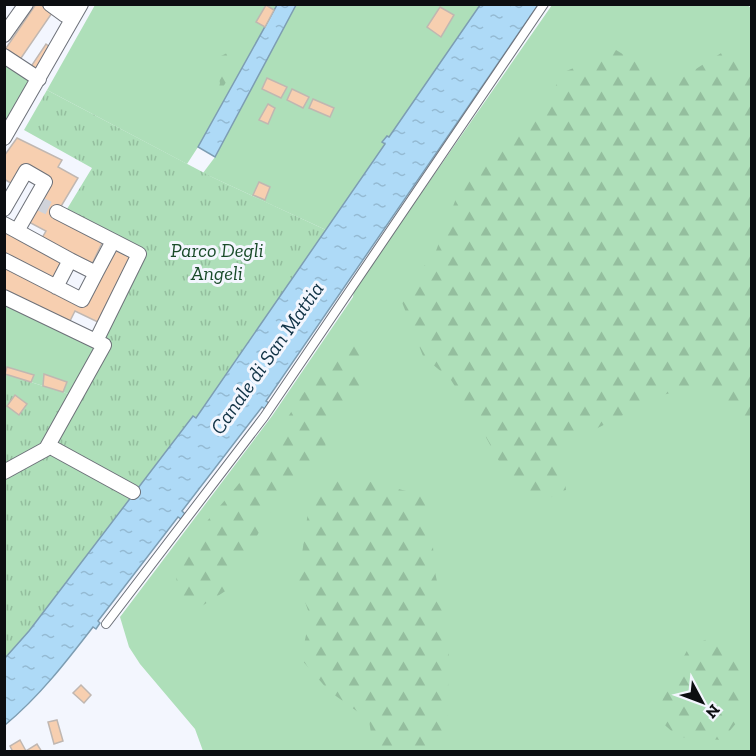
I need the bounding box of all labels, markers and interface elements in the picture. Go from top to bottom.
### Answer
park label: Parco Degli Angeli [170,238,264,285]
water label: Canale di San Mattia [205,277,329,439]
north arrow [672,672,732,732]
text: N [702,701,724,722]

